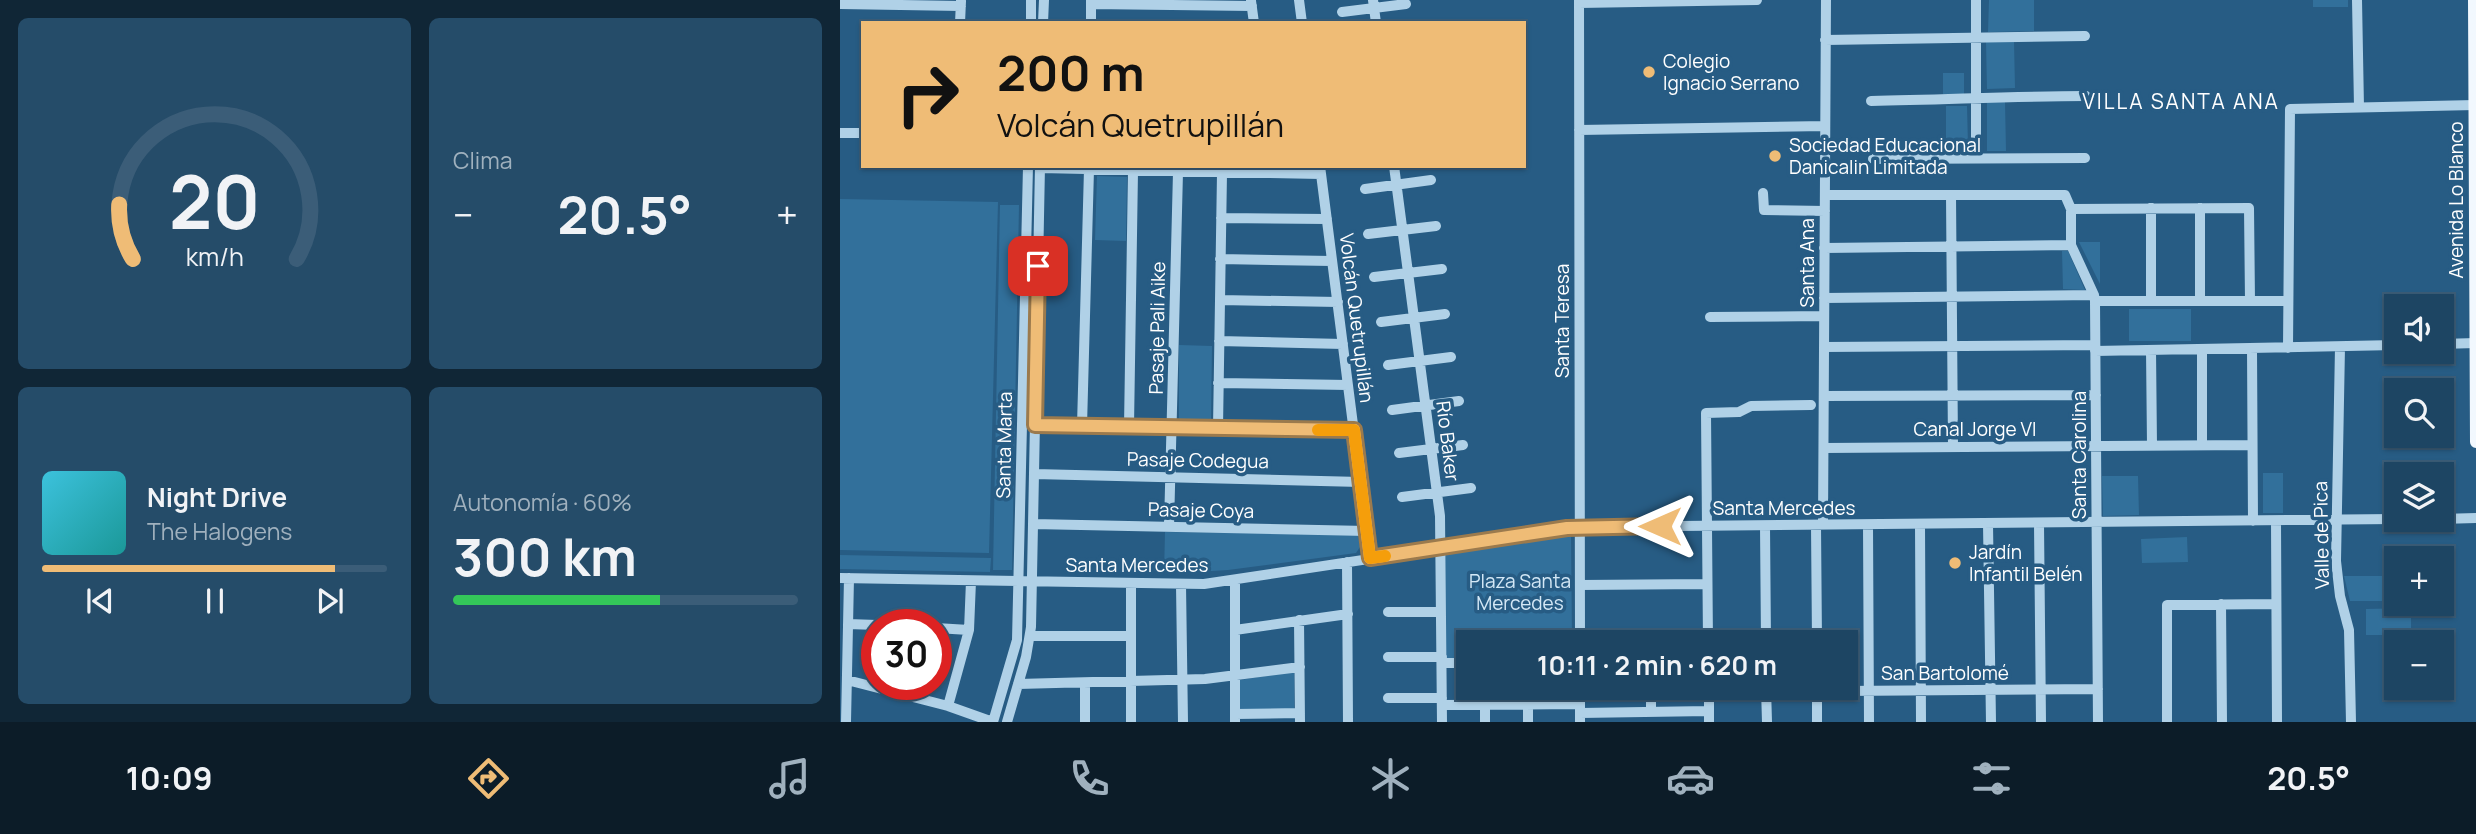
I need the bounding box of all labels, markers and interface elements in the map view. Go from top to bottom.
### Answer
text: 200 m [997,39,1145,106]
place label: Colegio Ignacio Serrano [1663,48,1799,96]
icon: right [882,49,973,140]
marker: Colegio Ignacio Serrano [1641,64,1657,80]
district label: VILLA SANTA ANA [2082,87,2280,115]
text: Volcán Quetrupillán [997,103,1284,147]
street label: Avenida Lo Blanco [2443,122,2469,278]
place label: Sociedad Educacional Danicalin Limitada [1789,132,1981,180]
text: Clima [453,144,512,176]
marker: Sociedad Educacional Danicalin Limitada [1767,148,1783,164]
text: 20 [169,152,260,252]
text: 20.5° [557,179,692,250]
text: − [453,188,474,240]
text: + [776,188,798,240]
street label: Santa Ana [1794,218,1820,308]
street label: Volcán Quetrupillán [1334,232,1380,404]
pin [1008,236,1068,296]
text: km/h [185,239,244,274]
icon: arrive [1019,247,1057,285]
street label: Pasaje Pali Aike [1143,261,1171,395]
street label: Santa Teresa [1549,264,1575,378]
map controls [2384,294,2454,700]
button: sound [2384,294,2454,364]
button: search [2384,378,2454,448]
street label: Santa Marta [990,391,1018,499]
street label: Santa Carolina [2066,391,2092,519]
street label: Río Baker [1430,399,1466,483]
street label: Canal Jorge VI [1914,416,2036,442]
street label: Pasaje Codegua [1127,446,1269,474]
button: layers [2384,462,2454,532]
text: Night Drive [147,479,287,515]
street label: Valle de Pica [2307,481,2335,589]
text: Autonomía · 60% [453,486,632,518]
position arrow [1623,489,1697,563]
street label: Santa Mercedes [1713,495,1855,521]
street label: Pasaje Coya [1148,496,1254,524]
text: The Halogens [147,515,292,547]
text: 300 km [453,521,637,592]
place label: Jardín Infantil Belén [1969,539,2083,587]
button: + [2384,546,2454,616]
street label: Santa Mercedes [1066,552,1208,578]
marker: Jardín Infantil Belén [1947,555,1963,571]
park label: Plaza Santa Mercedes [1469,568,1571,616]
icon: previous [81,582,119,620]
icon: pause [196,582,234,620]
icon: next [311,582,349,620]
speed limit sign: 30 [861,609,952,700]
button: − [2384,630,2454,700]
text: 10:11 · 2 min · 620 m [1537,647,1777,683]
street label: San Bartolomé [1881,660,2009,686]
icon: directions [464,754,513,803]
icon: music [765,754,814,803]
icon: phone [1065,754,1114,803]
icon: climate [1366,754,1415,803]
icon: car [1666,754,1715,803]
icon: filters [1967,754,2016,803]
text: 10:09 [126,756,213,800]
text: 20.5° [2267,756,2350,800]

